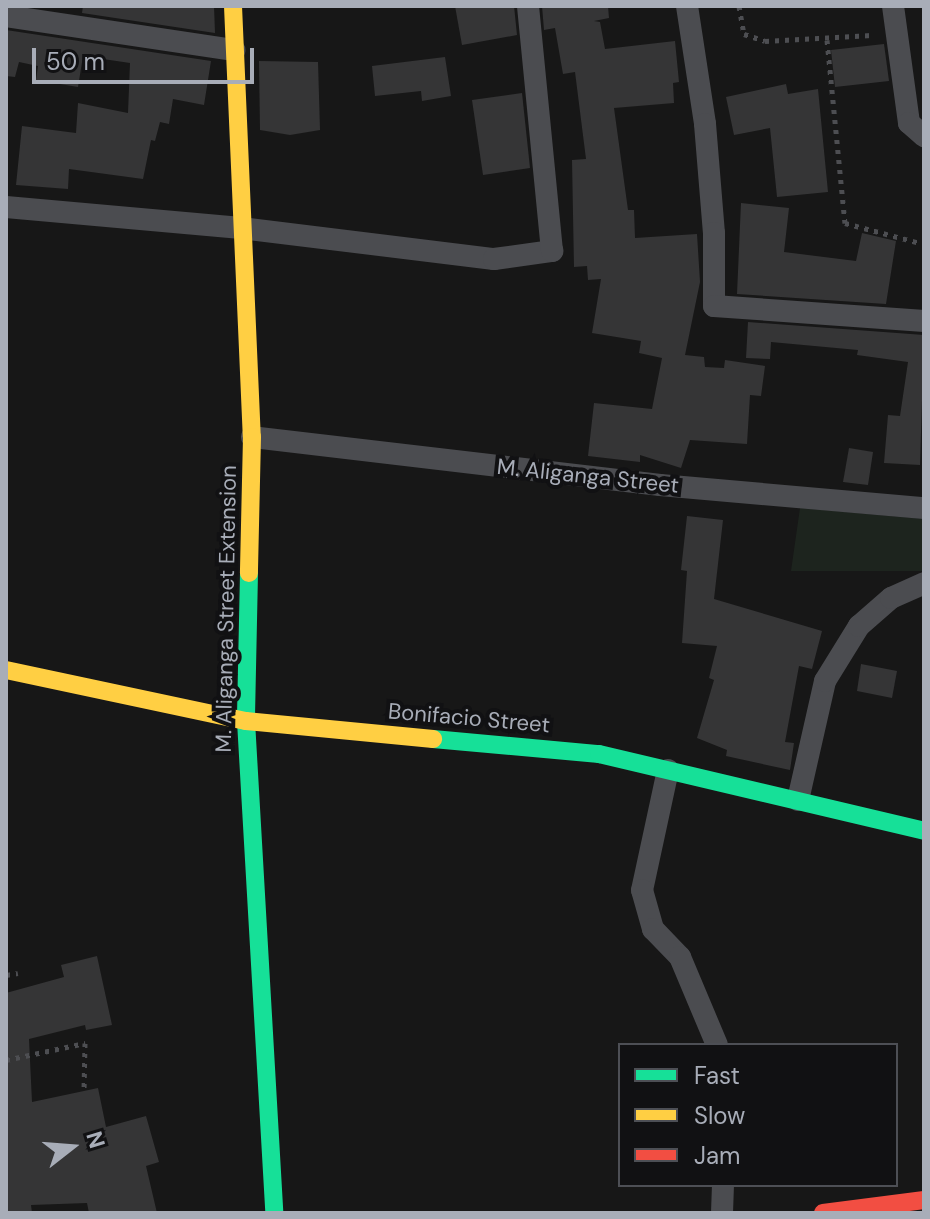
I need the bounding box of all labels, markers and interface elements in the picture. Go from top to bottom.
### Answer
scale bar [36,32,258,82]
text: 50 m [46,46,105,77]
street label: M. Aliganga Street [496,453,680,499]
street label: M. Aliganga Street Extension [210,465,242,753]
street label: Bonifacio Street [387,698,551,738]
legend [618,1043,898,1187]
text: Fast [694,1060,740,1091]
text: Slow [694,1100,745,1131]
north arrow [32,1107,112,1187]
text: N [79,1128,112,1152]
text: Jam [694,1140,740,1171]

